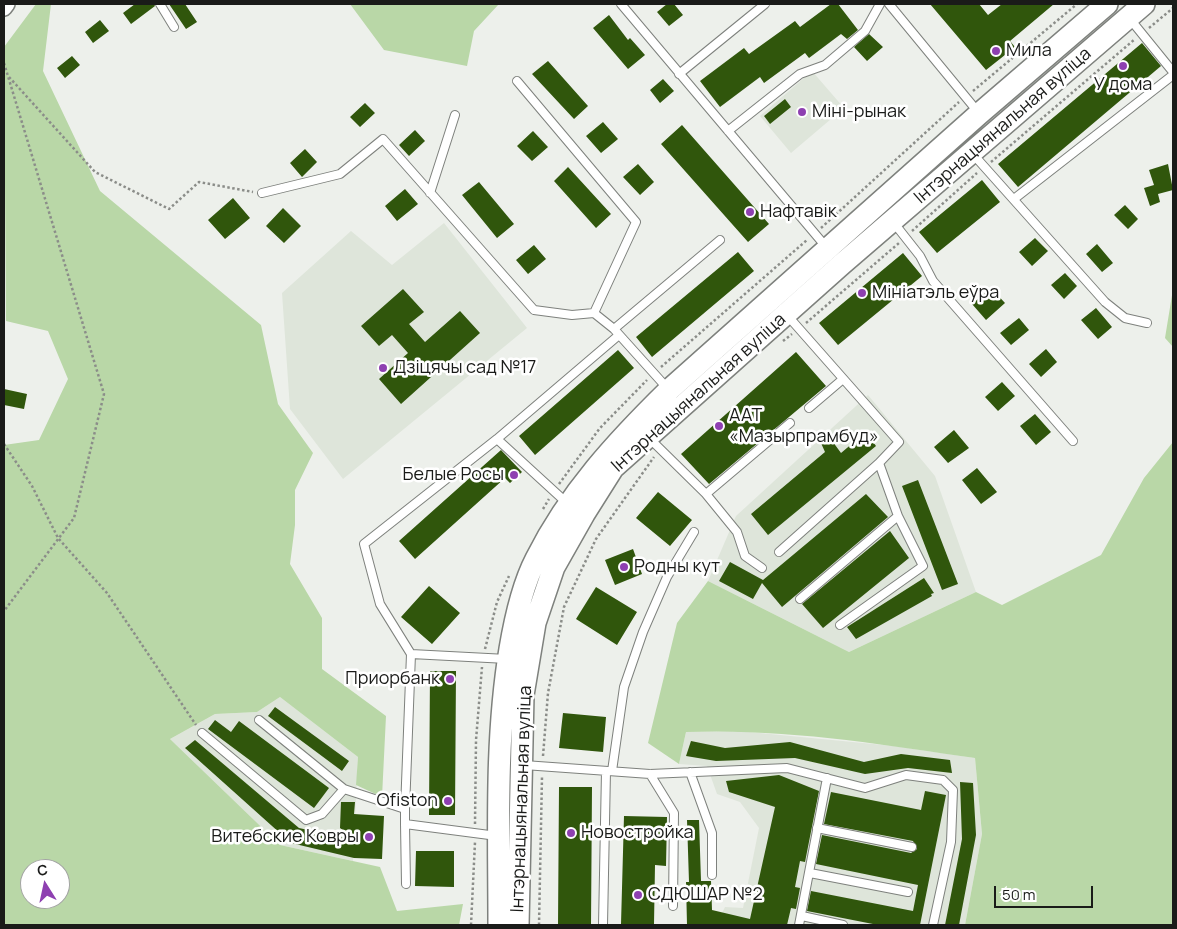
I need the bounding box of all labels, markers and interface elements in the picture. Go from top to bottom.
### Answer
place label: Мила [1006,40,1052,62]
street label: Інтэрнацыянальная вуліца [910,43,1096,209]
marker: Мила [990,45,1002,57]
marker: У дома [1117,60,1129,72]
place label: У дома [1094,74,1152,96]
place label: Міні-рынак [812,101,906,123]
marker: Міні-рынак [796,106,808,118]
place label: Нафтавік [760,201,837,223]
marker: Нафтавік [744,206,756,218]
place label: Мініатэль еўра [872,282,999,304]
marker: Мініатэль еўра [856,287,868,299]
street label: Інтэрнацыянальная вуліца [607,309,791,477]
place label: Дзіцячы сад №17 [393,357,536,379]
marker: Дзіцячы сад №17 [377,362,389,374]
place label: ААТ «Мазырпрамбуд» [729,405,879,448]
marker: ААТ «Мазырпрамбуд» [713,420,725,432]
place label: Белые Росы [403,464,504,486]
marker: Белые Росы [508,469,520,481]
place label: Родны кут [634,556,720,578]
marker: Родны кут [618,561,630,573]
place label: Приорбанк [345,668,440,690]
marker: Приорбанк [444,673,456,685]
street label: Інтэрнацыянальная вуліца [507,685,537,913]
place label: Ofiston [376,790,438,812]
marker: Ofiston [442,795,454,807]
place label: Новостройка [581,822,694,844]
place label: Витебские Ковры [211,826,359,848]
marker: Новостройка [565,827,577,839]
marker: Витебские Ковры [363,831,375,843]
north arrow [20,859,70,909]
text: С [36,859,49,880]
scale bar [997,876,1096,908]
place label: СДЮШАР №2 [648,884,763,906]
text: 50 m [1002,884,1036,905]
marker: СДЮШАР №2 [632,889,644,901]

